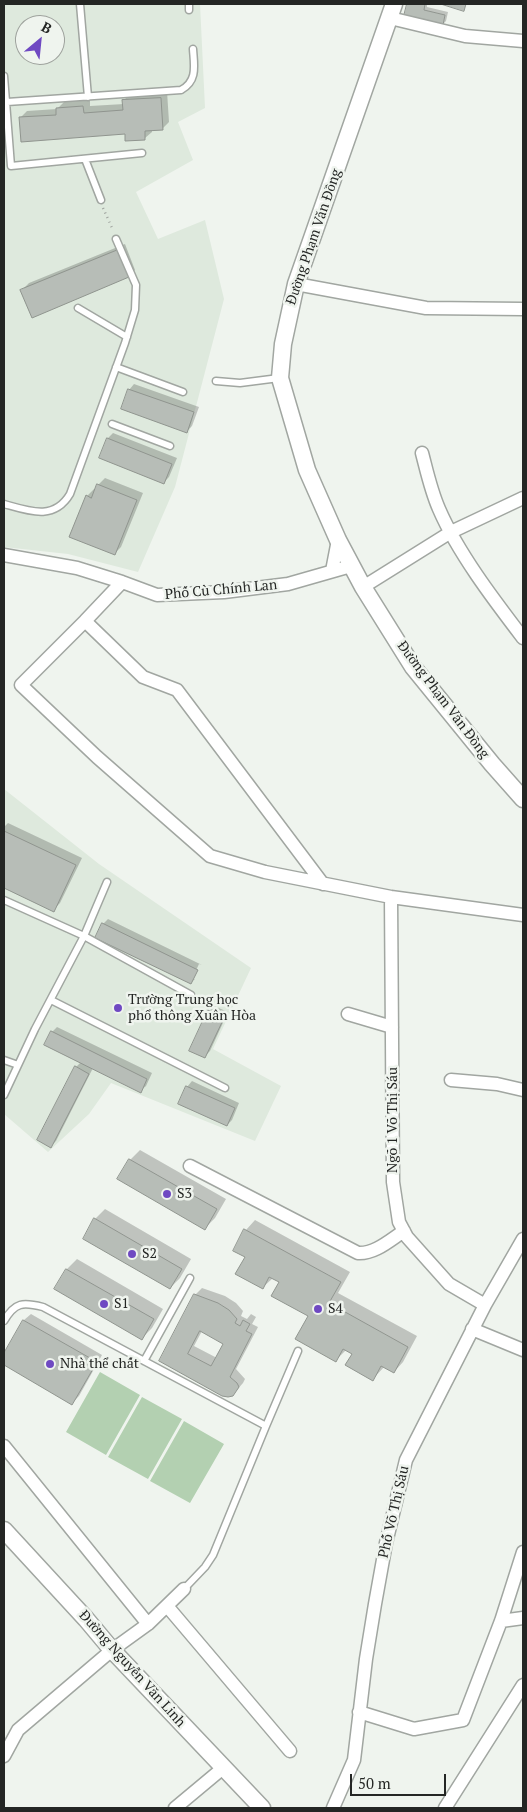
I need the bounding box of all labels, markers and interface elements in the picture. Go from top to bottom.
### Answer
north arrow [15,15,65,65]
text: B [38,17,55,38]
street label: Đường Phạm Văn Đồng [283,167,345,307]
street label: Phố Cù Chính Lan [164,577,278,603]
street label: Đường Phạm Văn Đồng [393,638,493,762]
place label: Trường Trung học phổ thông Xuân Hòa [128,992,256,1024]
marker: Trường Trung học phổ thông Xuân Hòa [112,1002,124,1014]
street label: Ngõ 1 Võ Thị Sáu [385,1067,401,1173]
place label: S3 [177,1186,192,1202]
marker: S3 [161,1188,173,1200]
place label: S2 [142,1246,157,1262]
marker: S2 [126,1248,138,1260]
place label: S1 [114,1296,129,1312]
marker: S1 [98,1298,110,1310]
place label: S4 [328,1301,343,1317]
marker: S4 [312,1303,324,1315]
place label: Nhà thể chất [60,1356,139,1372]
marker: Nhà thể chất [44,1358,56,1370]
street label: Phố Võ Thị Sáu [375,1464,413,1560]
street label: Đường Nguyễn Văn Linh [75,1607,189,1731]
scale bar [352,1764,448,1796]
text: 50 m [358,1773,391,1793]

